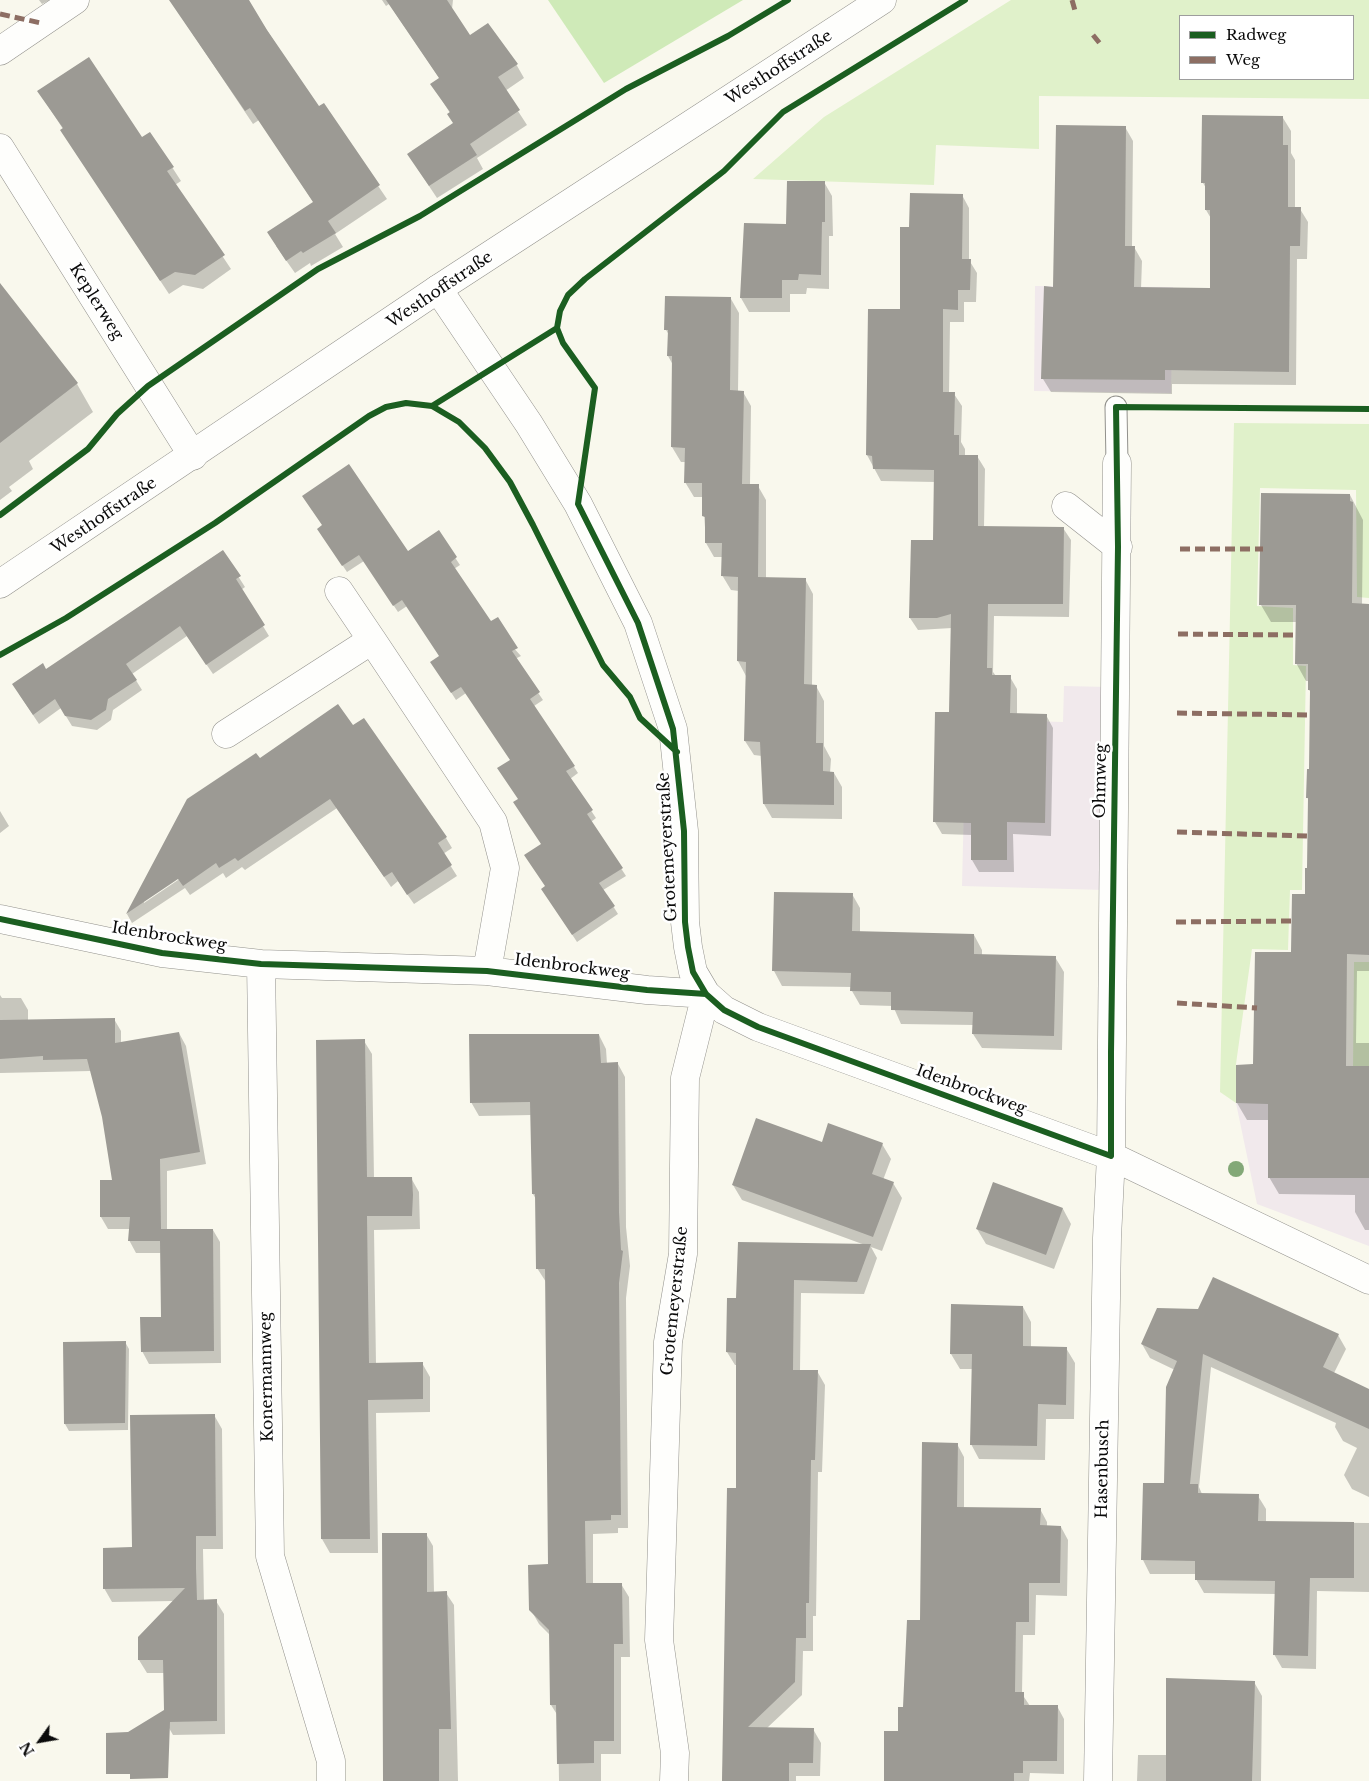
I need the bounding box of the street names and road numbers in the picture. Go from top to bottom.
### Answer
street label: Westhoffstraße [722,26,836,110]
street label: Westhoffstraße [384,248,496,332]
street label: Keplerweg [65,260,127,344]
street label: Westhoffstraße [48,474,160,558]
street label: Ohmweg [1091,743,1111,819]
street label: Grotemeyerstraße [654,772,682,922]
street label: Idenbrockweg [110,918,228,956]
street label: Idenbrockweg [513,950,631,984]
street label: Idenbrockweg [913,1061,1029,1119]
street label: Grotemeyerstraße [658,1226,692,1376]
street label: Konermannweg [256,1312,278,1442]
street label: Hasenbusch [1093,1419,1113,1519]

